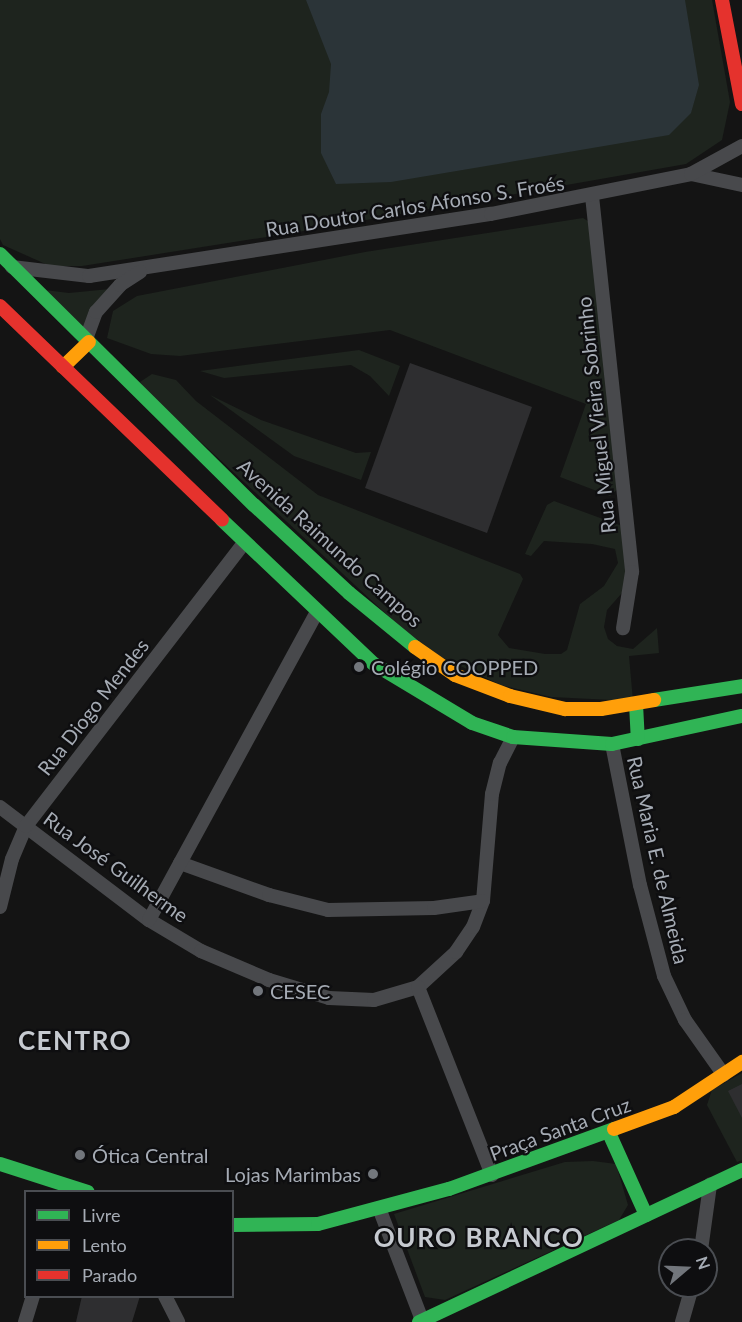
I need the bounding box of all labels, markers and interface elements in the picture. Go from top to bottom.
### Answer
street label: Rua Doutor Carlos Afonso S. Froés [263,170,567,242]
street label: Rua Miguel Vieira Sobrinho [572,295,620,535]
street label: Avenida Raimundo Campos [233,454,427,632]
street label: Rua Diogo Mendes [32,634,154,780]
place label: Colégio COOPPED [371,655,538,679]
marker: Colégio COOPPED [352,660,366,674]
street label: Rua Maria E. de Almeida [622,753,694,967]
street label: Rua José Guilherme [39,806,193,928]
place label: CESEC [270,979,330,1003]
marker: CESEC [251,984,265,998]
district label: CENTRO [18,1025,132,1057]
street label: Praça Santa Cruz [486,1092,634,1166]
place label: Ótica Central [92,1143,209,1167]
marker: Ótica Central [73,1148,87,1162]
place label: Lojas Marimbas [225,1162,361,1186]
marker: Lojas Marimbas [366,1167,380,1181]
legend [24,1190,234,1298]
text: Livre [82,1204,121,1226]
district label: OURO BRANCO [374,1222,584,1254]
text: Lento [82,1234,127,1256]
north arrow [658,1238,718,1298]
text: N [693,1254,715,1272]
text: Parado [82,1264,137,1286]

